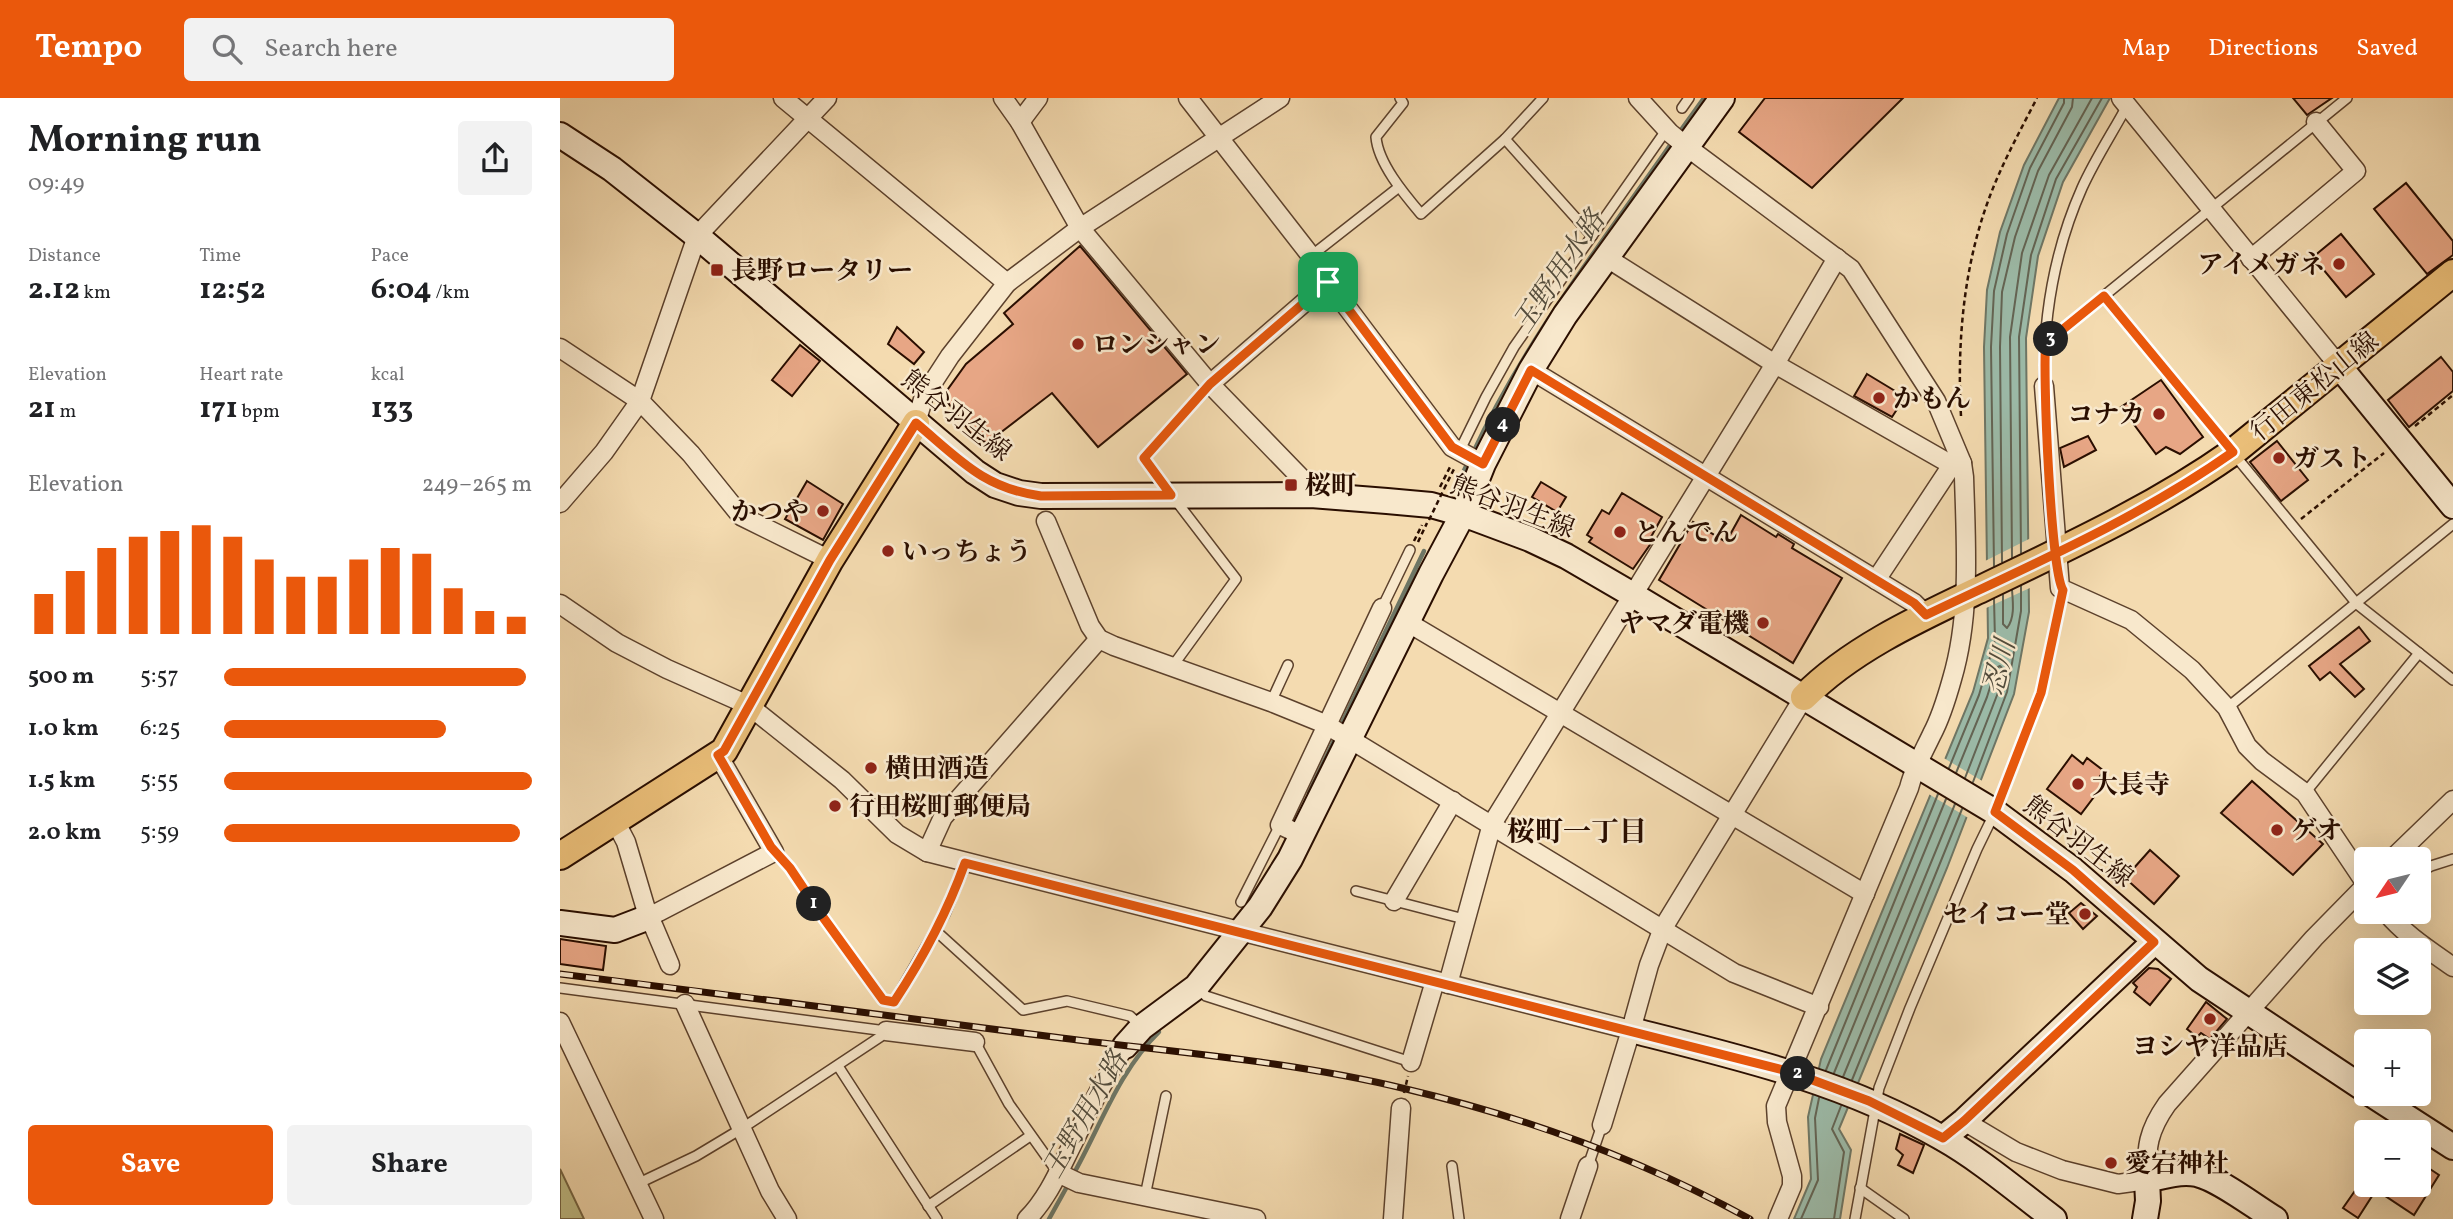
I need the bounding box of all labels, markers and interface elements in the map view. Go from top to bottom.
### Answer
search box [184,18,674,81]
text: Tempo [35,26,142,72]
icon: search [208,30,246,68]
text: Search here [264,31,398,67]
text: Map [2122,32,2170,66]
text: Directions [2208,32,2318,66]
text: Saved [2356,32,2418,66]
text: Morning run [28,115,262,168]
button: share [458,121,532,195]
text: 09:49 [28,168,84,200]
water label: 玉野用水路 [1505,202,1616,341]
text: Distance [28,243,101,269]
text: Time [199,243,241,269]
text: Pace [371,243,409,269]
place label: アイメガネ [2198,248,2325,284]
pin [1298,252,1358,312]
place label: 長野ロータリー [731,254,913,290]
marker: アイメガネ [2331,256,2347,272]
marker: 長野ロータリー [709,262,725,278]
icon: arrive [1309,263,1347,301]
text: 2.12 [28,269,80,311]
text: 12:52 [199,269,266,311]
text: 6:04 [371,269,432,311]
text: km [80,280,111,306]
text: /km [432,280,470,306]
pin: 3 [2034,322,2068,356]
street label: 行田東松山線 [2243,324,2387,451]
text: 3 [2046,325,2055,351]
place label: ロンシャン [1092,328,1221,364]
marker: ロンシャン [1070,336,1086,352]
text: Elevation [28,362,107,388]
text: Heart rate [199,362,283,388]
text: kcal [371,362,404,388]
street label: 熊谷羽生線 [893,362,1018,471]
place label: かもん [1893,382,1971,418]
text: 21 [28,388,56,430]
text: 171 [199,388,238,430]
text: 133 [371,388,413,430]
marker: かもん [1871,390,1887,406]
place label: コナカ [2068,398,2145,434]
text: m [56,399,76,425]
text: bpm [238,399,280,425]
marker: コナカ [2151,406,2167,422]
pin: 4 [1486,408,1520,442]
text: 4 [1497,411,1508,437]
place label: ガスト [2293,442,2371,478]
marker: ガスト [2271,450,2287,466]
street label: 熊谷羽生線 [1445,468,1579,548]
text: Elevation [28,469,124,501]
text: 249–265 m [422,469,532,501]
place label: 桜町 [1305,469,1357,505]
marker: 桜町 [1283,477,1299,493]
place label: かつや [731,495,809,531]
marker: かつや [815,503,831,519]
place label: とんでん [1634,516,1738,552]
marker: とんでん [1612,524,1628,540]
place label: いっちょう [902,535,1032,571]
marker: いっちょう [880,543,896,559]
place label: ヤマダ電機 [1619,607,1749,643]
marker: ヤマダ電機 [1755,615,1771,631]
water label: 忍川 [1975,633,2027,699]
text: 500 m [28,661,94,693]
text: 5:57 [140,661,179,693]
text: 1.0 km [28,713,99,745]
text: 6:25 [140,713,180,745]
place label: 横田酒造 [885,752,989,788]
marker: 横田酒造 [863,760,879,776]
text: 1.5 km [28,765,95,797]
text: 5:55 [140,765,179,797]
place label: 大長寺 [2092,768,2170,804]
marker: 大長寺 [2070,776,2086,792]
street label: 熊谷羽生線 [2015,788,2140,897]
place label: 行田桜町郵便局 [849,790,1031,826]
marker: 行田桜町郵便局 [827,798,843,814]
district label: 桜町一丁目 [1507,814,1647,853]
place label: ゲオ [2291,814,2342,850]
text: 2.0 km [28,817,101,849]
text: 5:59 [140,817,179,849]
marker: ゲオ [2269,822,2285,838]
north arrow [2354,847,2431,924]
map controls [2354,847,2431,1197]
pin: 1 [796,886,832,922]
text: 1 [810,890,817,916]
place label: セイコー堂 [1943,898,2071,934]
marker: セイコー堂 [2077,906,2093,922]
button: layers [2354,938,2431,1015]
marker: ヨシヤ洋品店 [2202,1011,2218,1027]
button: + [2354,1029,2431,1106]
place label: ヨシヤ洋品店 [2132,1030,2288,1066]
water label: 玉野用水路 [1034,1043,1139,1186]
pin: 2 [1780,1056,1816,1091]
text: 2 [1793,1060,1802,1086]
button: − [2354,1120,2431,1197]
button: Save [28,1125,273,1205]
button: Share [287,1125,532,1205]
place label: 愛宕神社 [2125,1147,2229,1183]
marker: 愛宕神社 [2103,1155,2119,1171]

